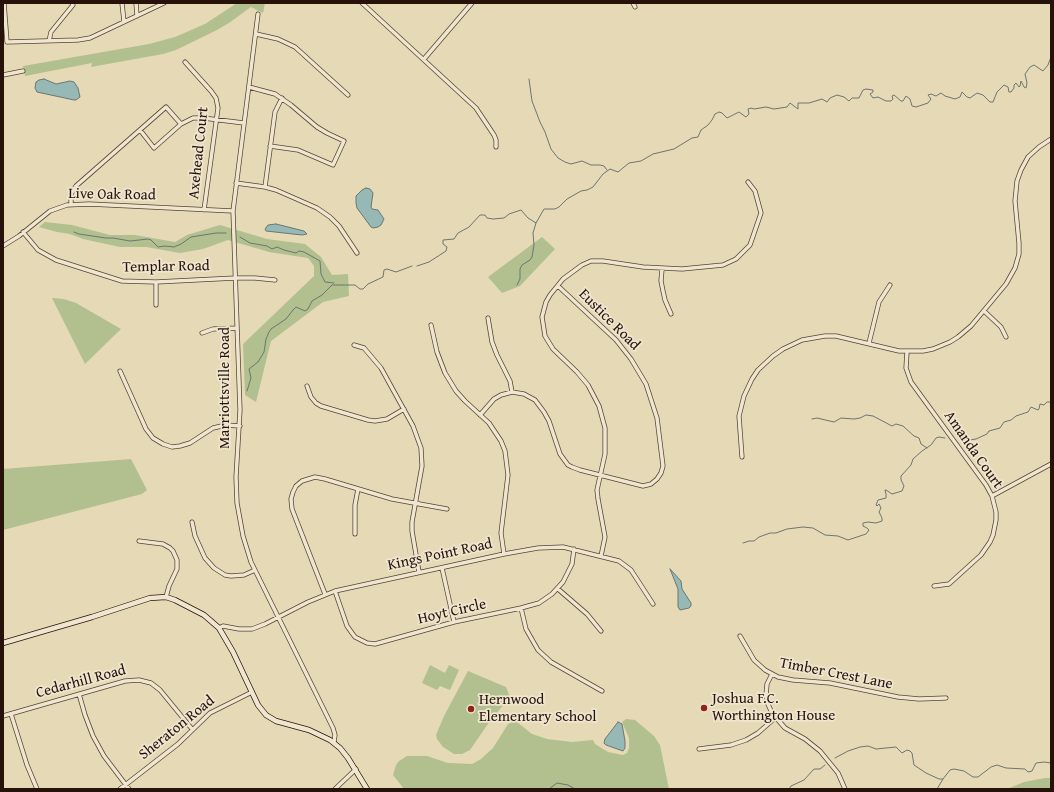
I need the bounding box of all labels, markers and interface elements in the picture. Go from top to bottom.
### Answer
street label: Axehead Court [185,106,213,200]
street label: Live Oak Road [68,185,156,205]
street label: Templar Road [122,257,210,277]
street label: Eustice Road [575,286,643,354]
street label: Marriottsville Road [216,327,234,449]
street label: Amanda Court [940,408,1006,492]
street label: Kings Point Road [386,535,494,575]
street label: Hoyt Circle [416,595,488,629]
street label: Timber Crest Lane [778,654,894,694]
street label: Cedarhill Road [34,661,128,703]
place label: Joshua F.C. Worthington House [712,690,835,725]
place label: Hernwood Elementary School [479,691,597,726]
street label: Sheraton Road [136,692,218,764]
marker: Joshua F.C. Worthington House [699,703,709,713]
marker: Hernwood Elementary School [466,704,476,714]

